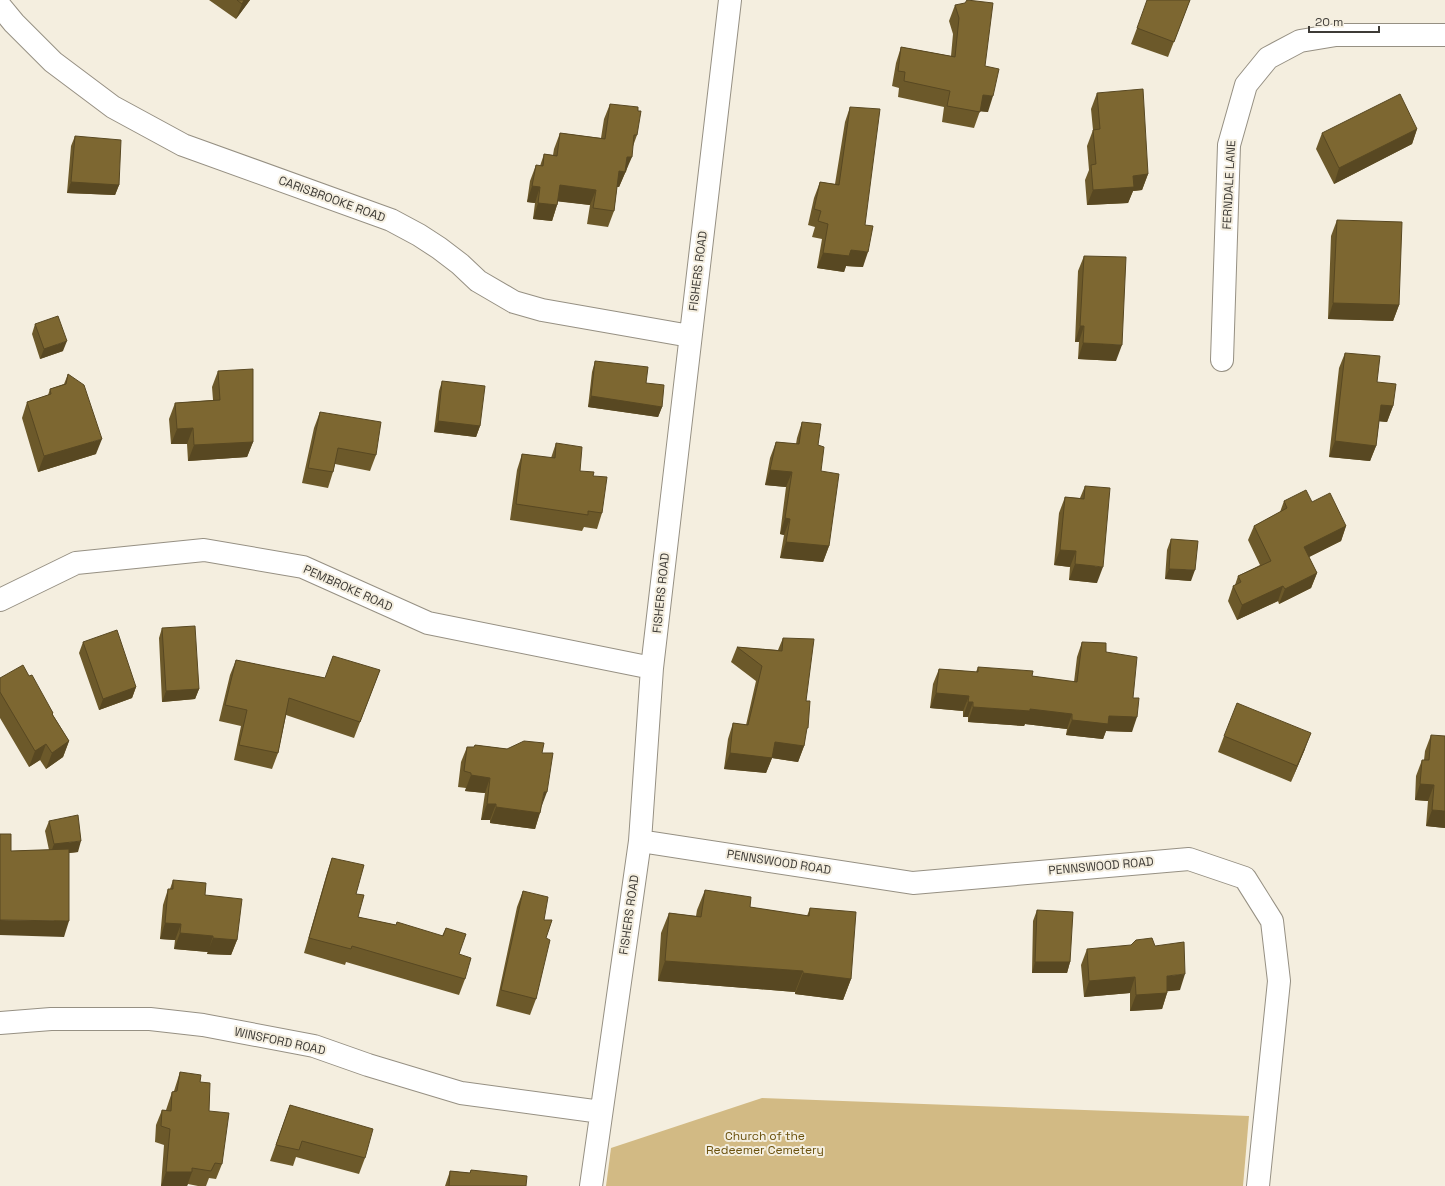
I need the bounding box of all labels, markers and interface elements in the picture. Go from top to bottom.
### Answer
scale bar [1309,8,1379,34]
text: 20 m [1315,14,1343,30]
street label: FERNDALE LANE [1219,140,1239,230]
street label: CARISBROOKE ROAD [276,172,388,226]
street label: FISHERS ROAD [685,230,711,312]
street label: FISHERS ROAD [649,552,673,634]
street label: PEMBROKE ROAD [301,561,395,615]
street label: PENNSWOOD ROAD [726,846,832,878]
street label: PENNSWOOD ROAD [1048,853,1154,879]
street label: FISHERS ROAD [615,874,643,956]
street label: WINSFORD ROAD [233,1024,327,1058]
park label: Church of the Redeemer Cemetery [706,1128,824,1158]

